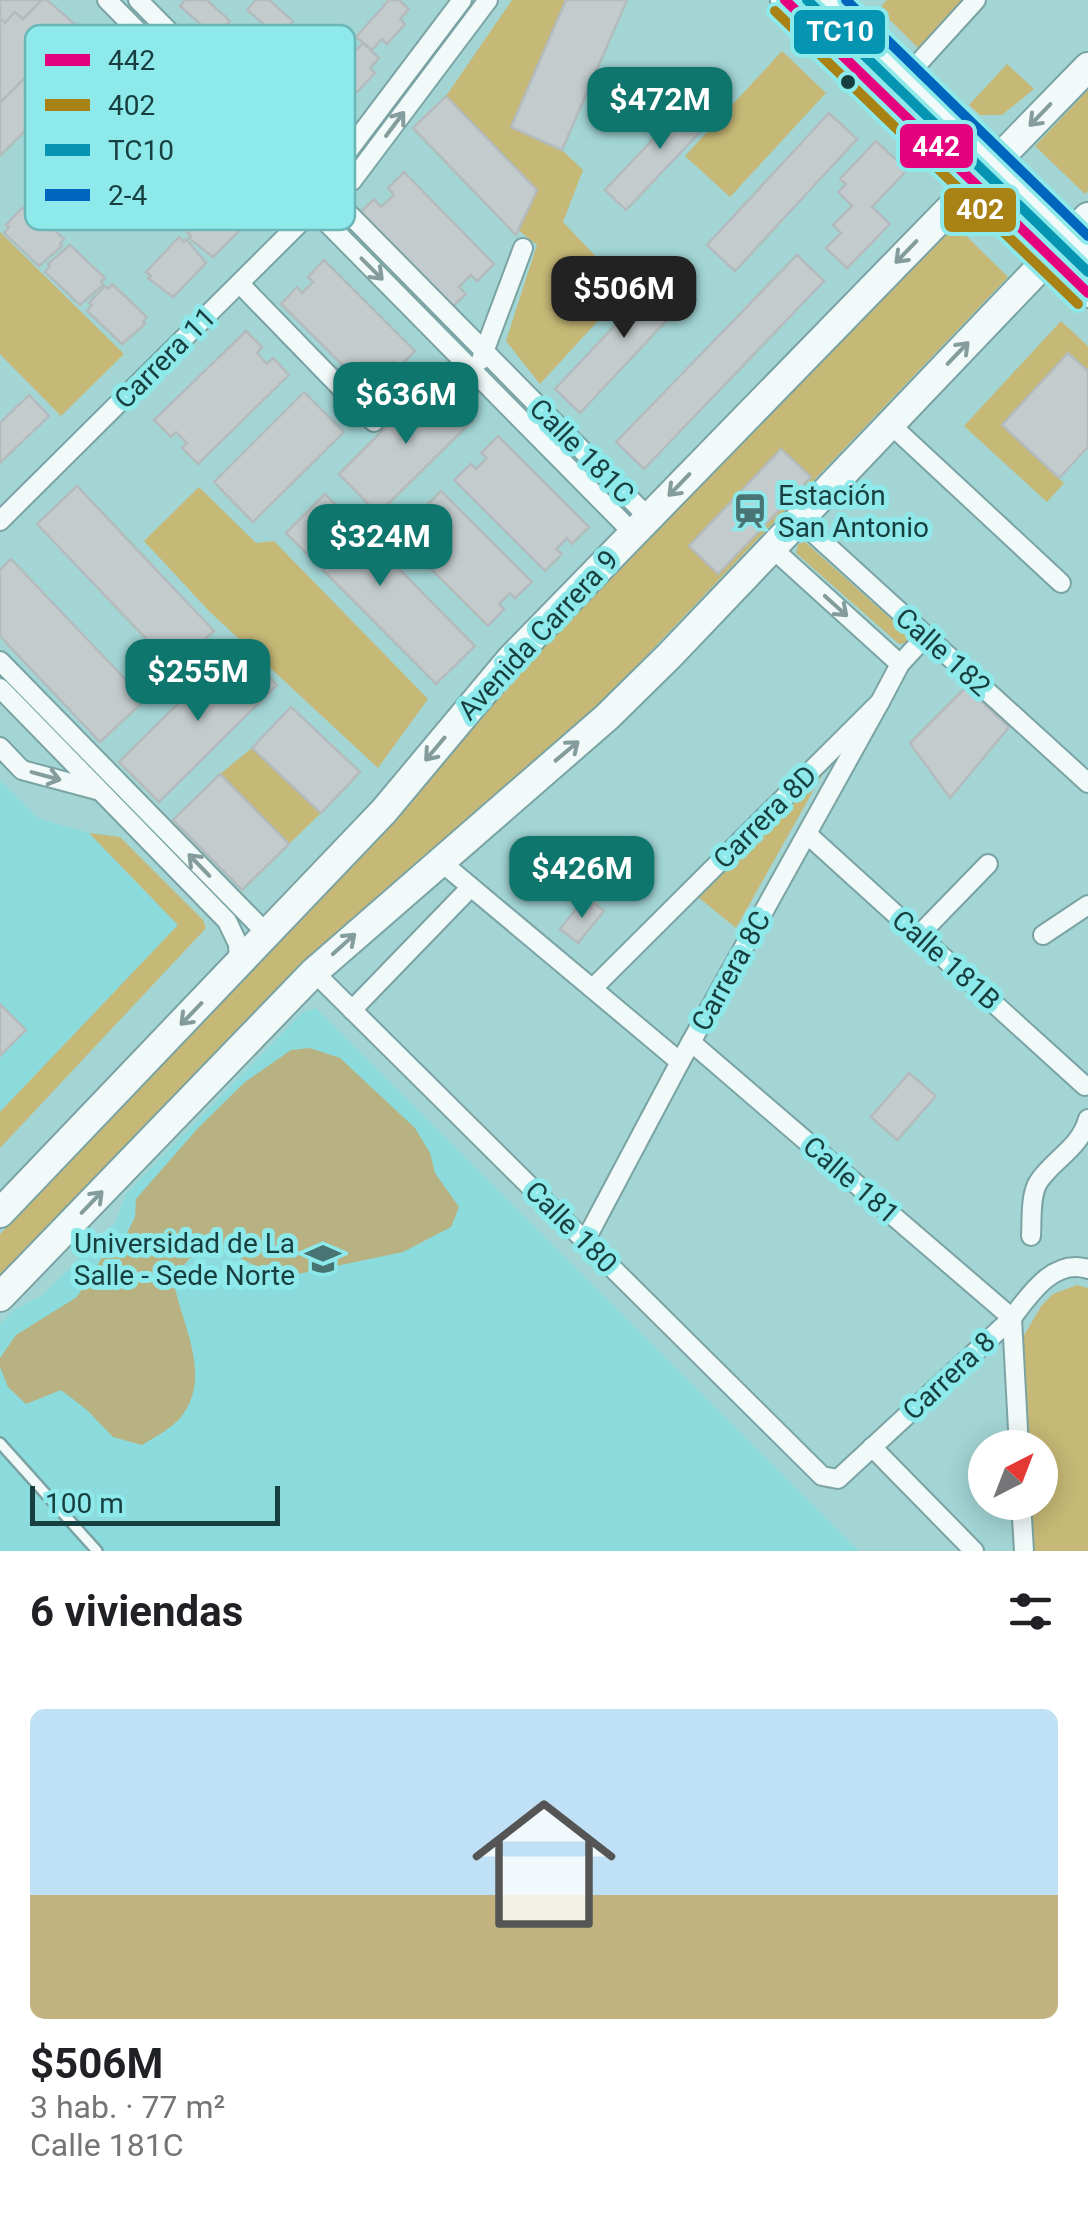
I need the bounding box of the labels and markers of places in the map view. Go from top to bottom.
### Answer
pin: $472M [590,67,730,152]
unlabelled marker [838,72,858,92]
pin: $506M [554,256,694,341]
pin: $636M [336,362,476,447]
place label: Estación San Antonio [778,479,929,544]
station icon: Estación San Antonio [731,492,769,530]
pin: $324M [310,504,450,589]
pin: $255M [128,639,268,724]
pin: $426M [512,836,652,921]
place label: Universidad de La Salle - Sede Norte [74,1227,295,1292]
school or university icon: Universidad de La Salle - Sede Norte [304,1240,342,1278]

